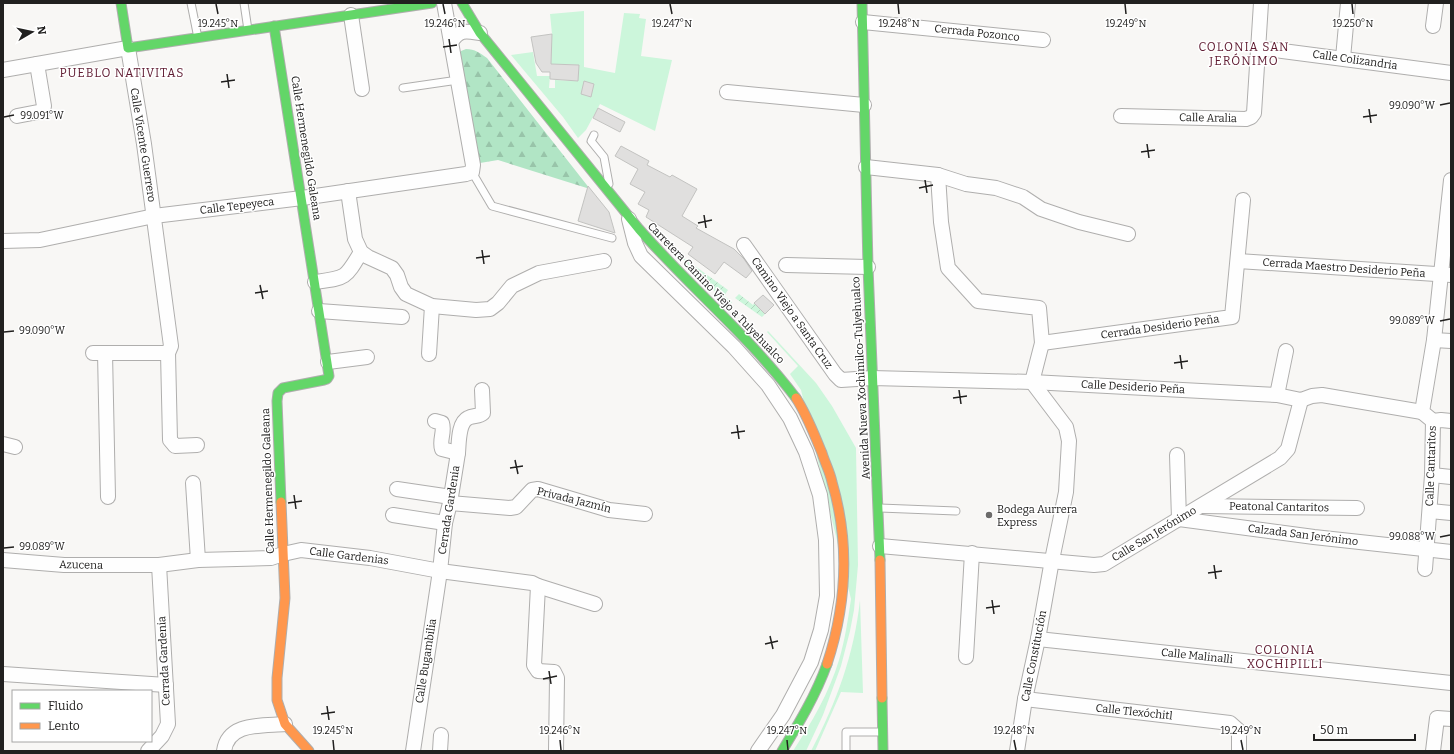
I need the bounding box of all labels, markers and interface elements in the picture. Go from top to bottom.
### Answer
north arrow [12,12,52,52]
text: 19.245°N [198,18,238,30]
text: 19.246°N [425,18,465,30]
text: 19.247°N [652,18,692,30]
text: 19.248°N [878,18,920,30]
text: 19.249°N [1106,18,1147,30]
text: 19.250°N [1333,18,1374,30]
street label: Cerrada Pozonco [934,22,1020,44]
text: N [34,25,49,36]
district label: COLONIA SAN JERÓNIMO [1198,40,1290,68]
street label: Calle Colizandria [1312,48,1398,72]
district label: PUEBLO NATIVITAS [60,66,184,80]
street label: Calle Hermenegildo Galeana [288,75,324,221]
street label: Calle Vicente Guerrero [128,87,158,203]
text: 99.090°W [1389,100,1436,112]
text: 99.091°W [20,110,64,122]
street label: Calle Aralia [1179,111,1237,125]
street label: Calle Tepeyeca [199,195,275,217]
street label: Carretera Camino Viejo a Tulyehualco [645,220,787,366]
street label: Camino Viejo a Santa Cruz [749,255,835,371]
street label: Cerrada Maestro Desiderio Peña [1262,256,1426,280]
street label: Avenida Nueva Xochimilco-Tulyehualco [849,276,873,480]
street label: Cerrada Desiderio Peña [1100,312,1220,342]
text: 99.089°W [1389,315,1436,327]
text: 99.090°W [19,325,66,337]
street label: Calle Desiderio Peña [1081,378,1185,396]
street label: Calle Hermenegildo Galeana [259,408,277,554]
street label: Calle Cantaritos [1423,426,1439,506]
street label: Cerrada Gardenia [436,465,462,555]
street label: Privada Jazmín [536,485,612,515]
street label: Peatonal Cantaritos [1229,500,1329,514]
place label: Bodega Aurrera Express [997,503,1077,529]
street label: Calle San Jerónimo [1109,504,1199,564]
marker: Bodega Aurrera Express [984,510,994,520]
street label: Calzada San Jerónimo [1247,522,1359,548]
text: 99.088°W [1389,531,1436,543]
text: 99.089°W [19,541,66,553]
street label: Calle Gardenias [309,545,389,567]
street label: Azucena [59,558,103,572]
street label: Calle Constitución [1019,609,1049,703]
street label: Cerrada Gardenia [155,616,173,706]
street label: Calle Bugambilia [413,618,439,704]
district label: COLONIA XOCHIPILLI [1247,643,1323,671]
street label: Calle Malinalli [1160,646,1234,666]
legend [12,690,152,742]
text: Fluido [48,699,83,713]
street label: Calle Tlexóchitl [1095,702,1173,722]
scale bar [1314,716,1415,742]
text: Lento [48,719,80,733]
text: 50 m [1320,723,1349,737]
text: 19.245°N [313,725,353,737]
text: 19.246°N [540,725,580,737]
text: 19.247°N [767,725,807,737]
text: 19.248°N [993,725,1035,737]
text: 19.249°N [1221,725,1262,737]

